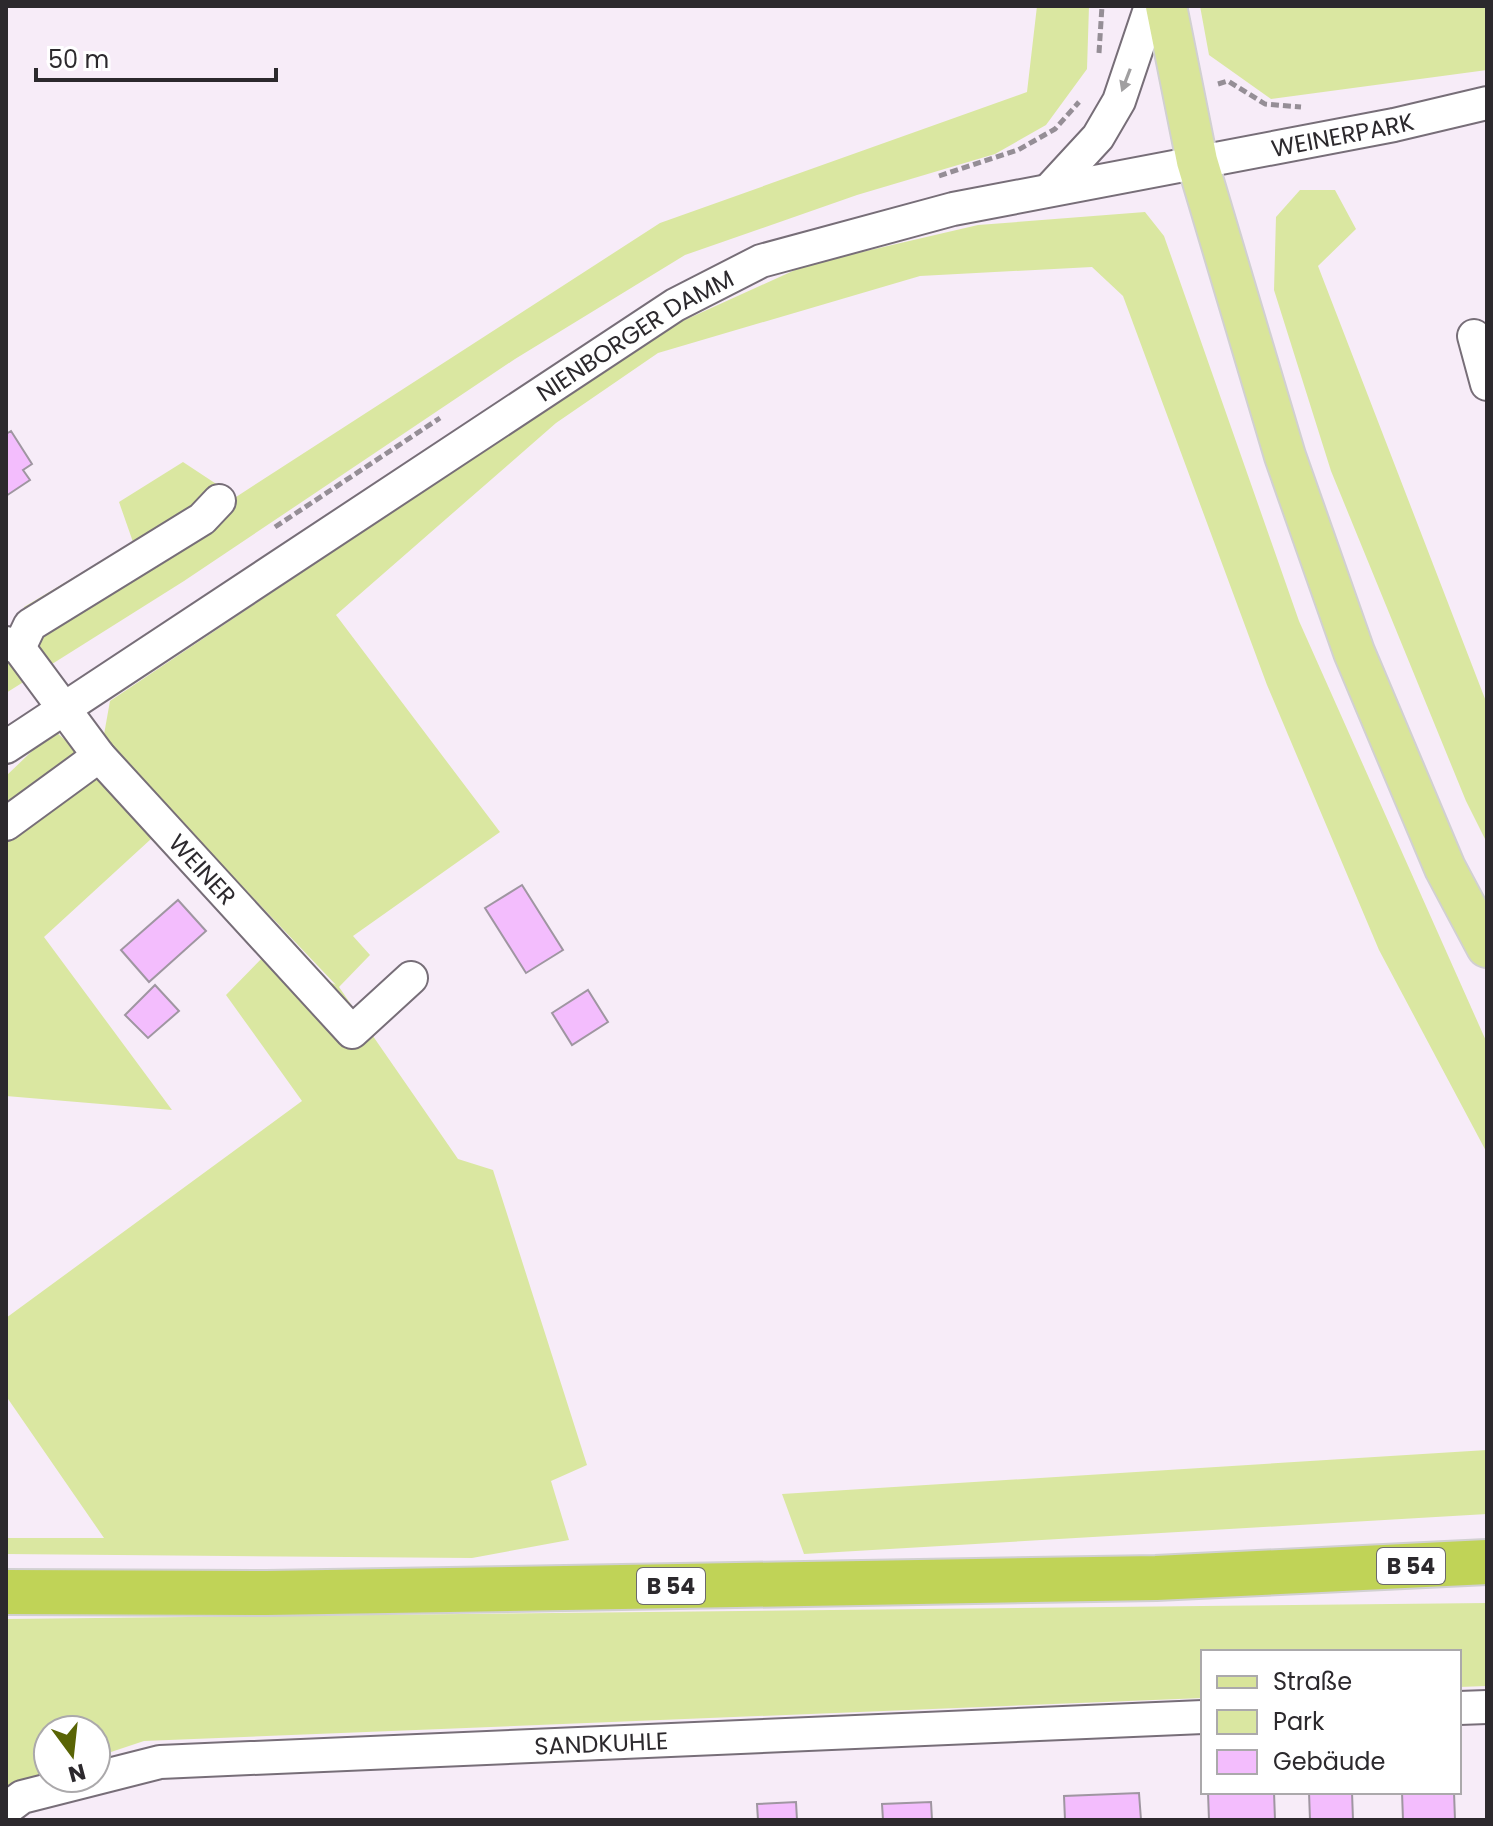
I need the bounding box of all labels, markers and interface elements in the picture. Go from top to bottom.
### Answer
scale bar [36,32,276,82]
text: 50 m [48,43,109,76]
one-way arrow [1119,68,1132,92]
street label: WEINERPARK [1269,104,1417,165]
street label: NIENBORGER DAMM [530,261,739,409]
street label: WEINER [162,827,244,912]
road number: B 54 [1377,1548,1445,1584]
road number: B 54 [637,1568,705,1604]
legend [1201,1650,1461,1794]
text: Straße [1273,1665,1352,1698]
text: Park [1273,1705,1325,1738]
north arrow [32,1714,112,1794]
street label: SANDKUHLE [534,1724,669,1762]
text: Gebäude [1273,1745,1385,1778]
text: N [65,1756,89,1790]

